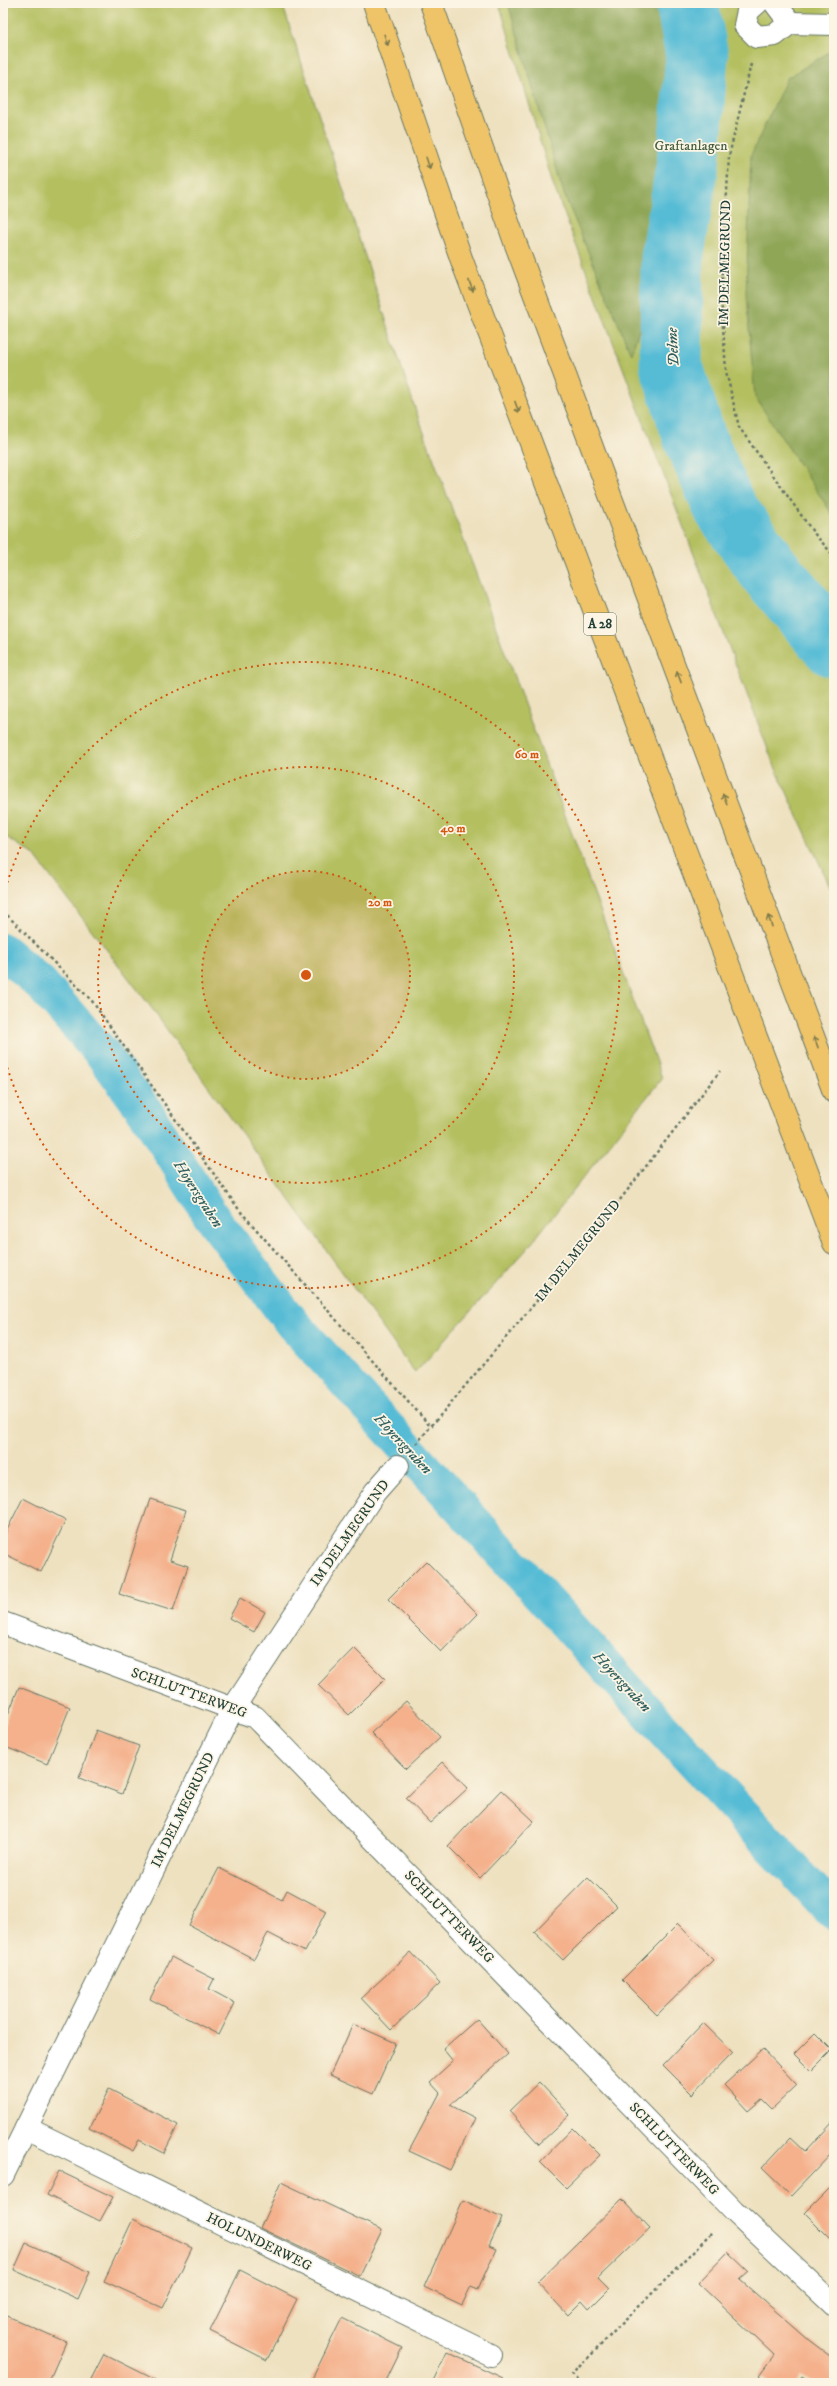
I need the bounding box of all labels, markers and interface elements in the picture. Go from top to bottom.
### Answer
one-way arrow [383,33,390,46]
park label: Graftanlagen [654,137,728,155]
one-way arrow [425,156,432,169]
street label: IM DELMEGRUND [715,200,735,326]
one-way arrow [468,279,476,291]
water label: Delme [662,326,684,367]
one-way arrow [514,401,522,413]
road number: A 28 [584,613,616,635]
one-way arrow [675,672,683,684]
text: 60 m [515,747,539,762]
one-way arrow [721,793,729,805]
text: 40 m [440,821,465,836]
text: 20 m [368,895,392,910]
one-way arrow [766,915,774,927]
centre of rings [299,968,313,982]
one-way arrow [811,1037,819,1049]
water label: Hoyersgraben [169,1156,227,1232]
street label: IM DELMEGRUND [531,1196,625,1306]
water label: Hoyersgraben [369,1409,436,1479]
street label: IM DELMEGRUND [306,1476,394,1590]
water label: Hoyersgraben [588,1647,655,1717]
street label: SCHLUTTERWEG [129,1664,250,1722]
street label: IM DELMEGRUND [147,1749,219,1871]
street label: SCHLUTTERWEG [400,1867,498,1967]
street label: SCHLUTTERWEG [625,2099,723,2199]
street label: HOLUNDERWEG [203,2209,315,2275]

